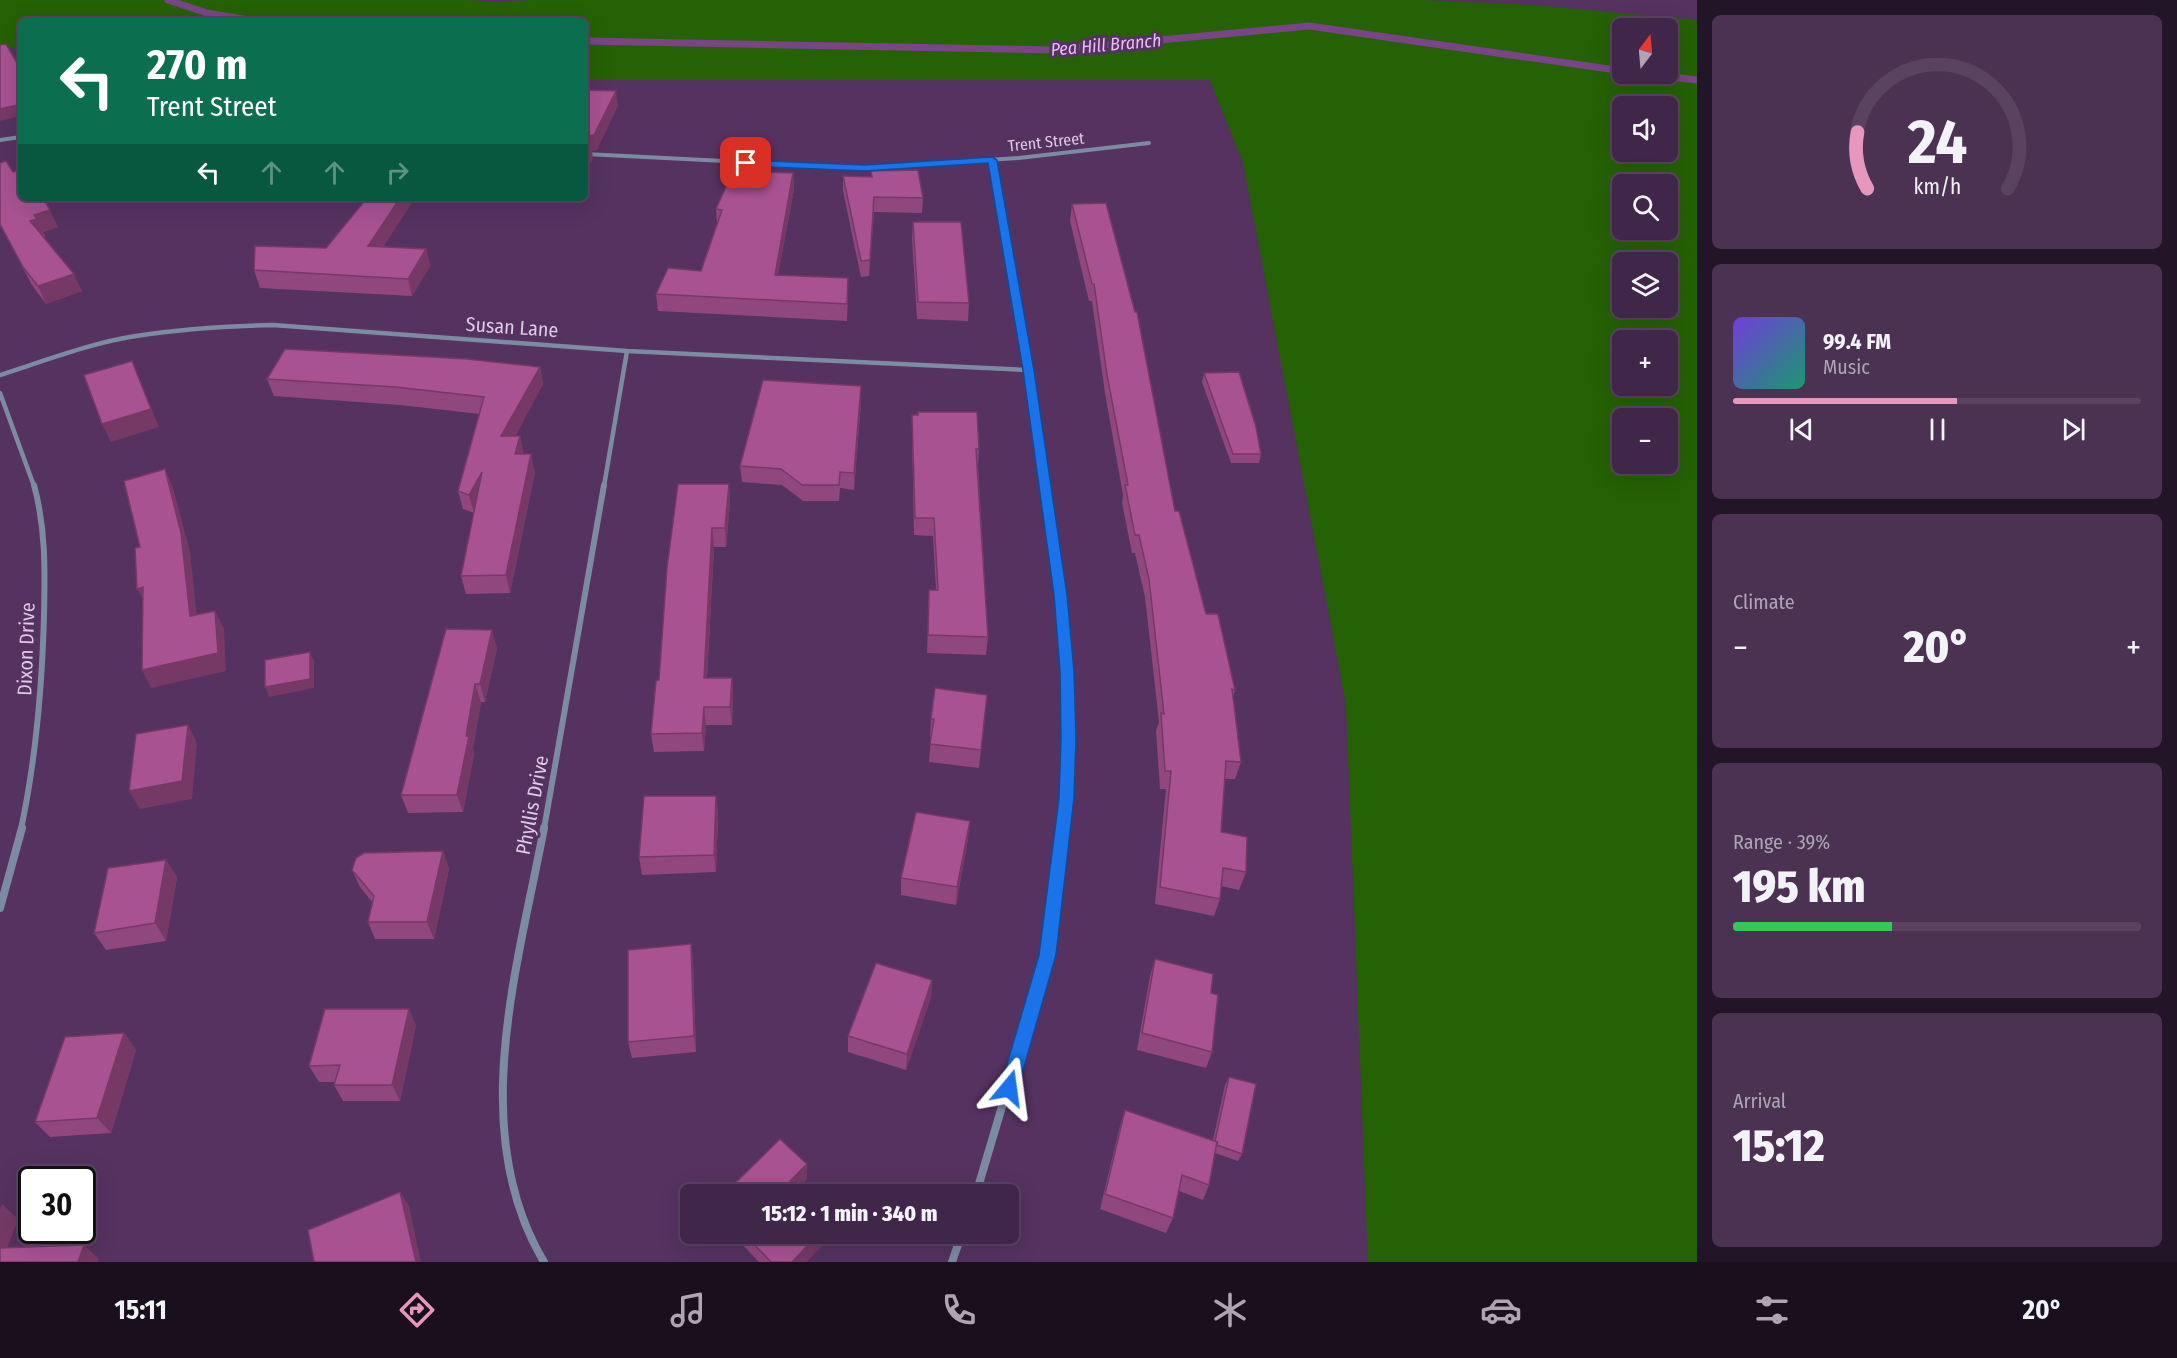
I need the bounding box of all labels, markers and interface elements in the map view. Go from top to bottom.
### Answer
north arrow [1612,18,1678,84]
map controls [1612,18,1678,474]
water label: Pea Hill Branch [1050,29,1162,61]
text: 270 m [147,40,247,90]
icon: left [48,42,126,120]
text: Trent Street [147,91,277,123]
button: sound [1612,96,1678,162]
text: 24 [1906,105,1967,180]
street label: Trent Street [1007,128,1086,155]
pin [720,137,771,188]
icon: arrive [729,146,762,179]
icon: left [192,156,225,189]
icon: ahead [255,156,288,189]
icon: ahead [318,156,351,189]
icon: right [381,156,414,189]
button: search [1612,174,1678,240]
text: km/h [1913,175,1961,201]
button: layers [1612,252,1678,318]
street label: Susan Lane [465,312,559,342]
text: 99.4 FM [1823,328,1891,355]
button: + [1612,330,1678,396]
text: Music [1823,355,1870,379]
button: − [1612,408,1678,474]
icon: previous [1785,413,1818,446]
icon: pause [1921,413,1954,446]
icon: next [2057,413,2090,446]
text: Climate [1733,590,1795,614]
street label: Dixon Drive [12,602,40,696]
text: 20° [1903,620,1970,674]
text: − [1733,628,1748,668]
text: + [2126,628,2141,668]
street label: Phyllis Drive [511,753,553,857]
text: Range · 39% [1733,830,1830,854]
text: 195 km [1733,860,1866,914]
position arrow [977,1056,1041,1120]
text: Arrival [1733,1089,1786,1113]
text: 15:12 [1733,1119,1825,1173]
speed limit sign: 30 [18,1166,96,1244]
text: 15:12 · 1 min · 340 m [762,1200,937,1227]
icon: directions [396,1289,438,1331]
icon: music [667,1289,709,1331]
icon: phone [938,1289,980,1331]
icon: climate [1209,1289,1251,1331]
icon: car [1480,1289,1522,1331]
icon: filters [1751,1289,1793,1331]
text: 15:11 [115,1294,167,1326]
text: 20° [2023,1294,2062,1326]

